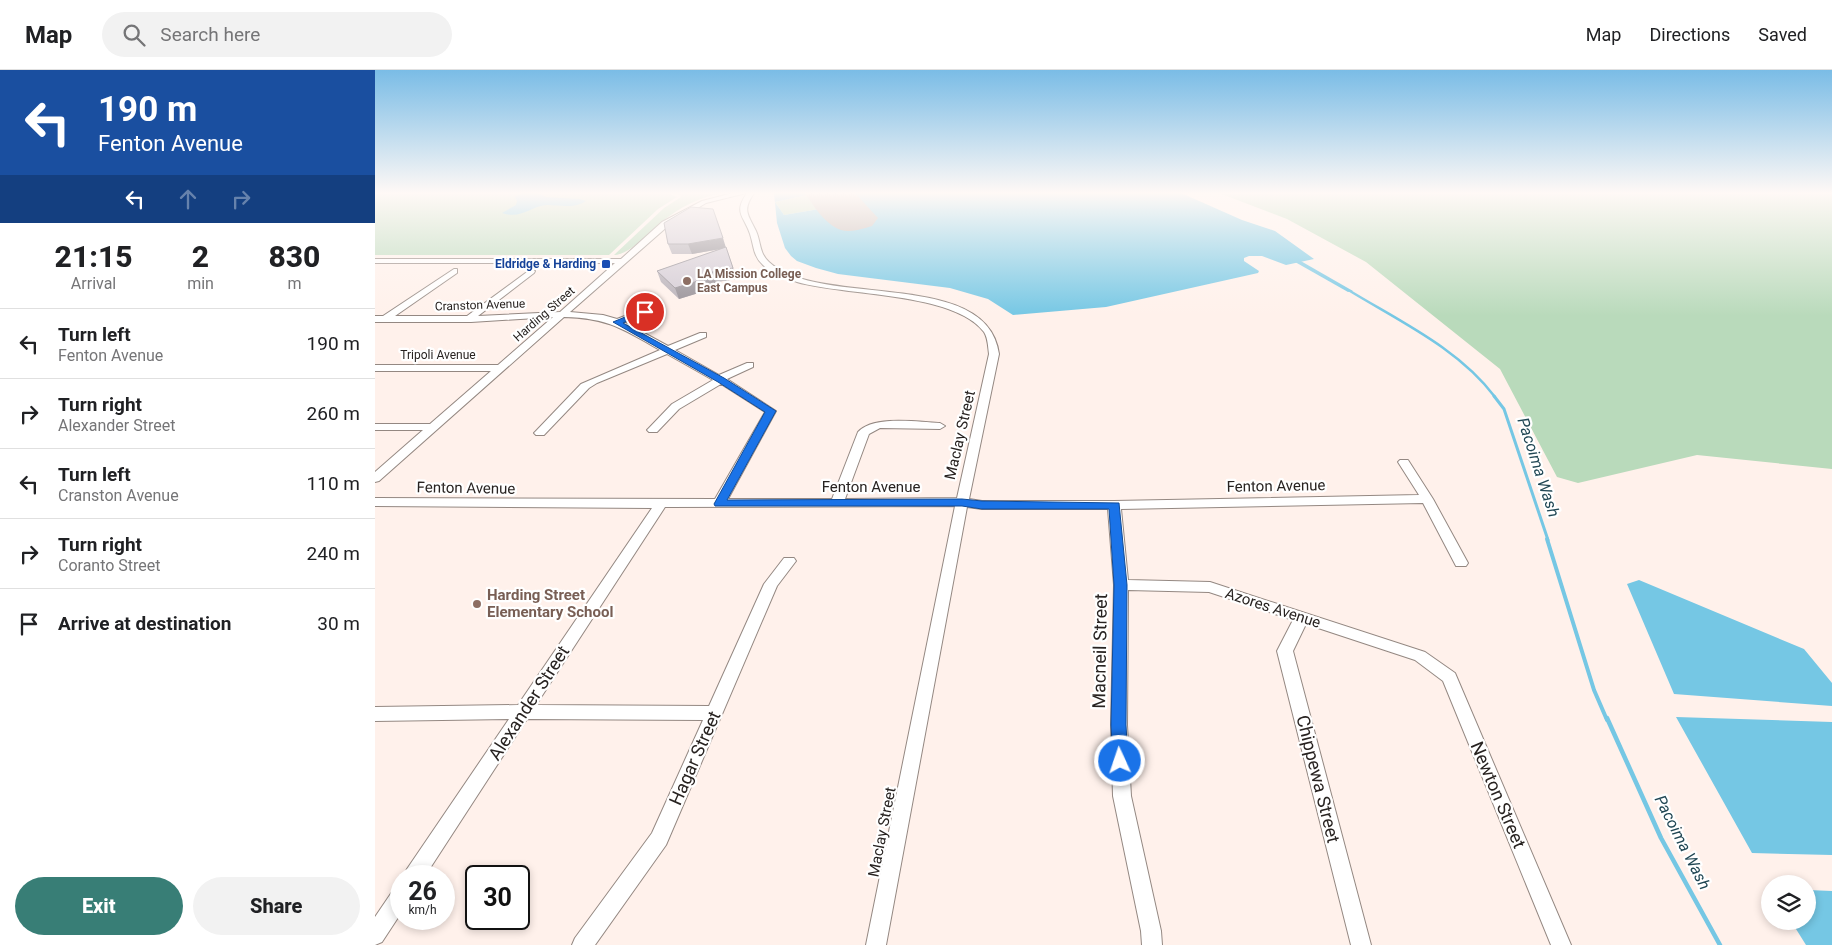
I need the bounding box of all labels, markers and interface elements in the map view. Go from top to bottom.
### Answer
search box [102,12,452,57]
text: Map [25,21,72,49]
icon: search [120,21,148,49]
text: Search here [160,23,260,46]
text: Map [1586,24,1621,45]
text: Directions [1649,24,1730,45]
text: Saved [1758,24,1807,45]
text: 190 m [98,89,197,130]
icon: left [15,90,80,155]
text: Fenton Avenue [98,131,243,156]
icon: left [121,185,149,213]
icon: ahead [174,185,202,213]
icon: right [227,185,255,213]
text: 21:15 [55,239,133,274]
text: 2 [192,239,209,274]
text: 830 [268,239,320,274]
place label: Eldridge & Harding [495,257,596,271]
marker: Eldridge & Harding [600,258,612,270]
place label: LA Mission College East Campus [697,267,802,295]
text: Arrival [71,274,116,293]
text: min [187,274,214,293]
text: m [287,274,301,293]
marker: LA Mission College East Campus [681,275,693,287]
street label: Harding Street [510,284,578,344]
pin [624,291,666,333]
street label: Cranston Avenue [435,296,525,314]
icon: arrive [631,298,659,326]
text: Turn left [58,323,131,346]
icon: left [15,330,43,358]
text: 190 m [307,332,360,355]
text: Fenton Avenue [58,346,163,365]
street label: Tripoli Avenue [400,348,476,362]
street label: Maclay Street [941,388,979,481]
text: Turn right [58,393,142,416]
icon: right [15,400,43,428]
text: 260 m [307,402,360,425]
water label: Pacoima Wash [1514,415,1564,519]
text: Alexander Street [58,416,175,435]
text: Turn left [58,463,131,486]
icon: left [15,470,43,498]
text: 110 m [307,472,360,495]
street label: Fenton Avenue [1226,476,1326,496]
street label: Fenton Avenue [416,478,516,498]
street label: Fenton Avenue [822,478,920,496]
text: Cranston Avenue [58,486,179,505]
text: Turn right [58,533,142,556]
icon: right [15,540,43,568]
text: 240 m [307,542,360,565]
text: Coranto Street [58,556,161,575]
street label: Azores Avenue [1223,584,1323,632]
place label: Harding Street Elementary School [487,586,613,621]
street label: Macneil Street [1088,593,1111,709]
marker: Harding Street Elementary School [471,598,483,610]
icon: arrive [15,610,43,638]
text: Arrive at destination [58,612,231,635]
text: 30 m [317,612,360,635]
street label: Alexander Street [484,642,573,764]
street label: Hagar Street [664,707,725,808]
street label: Chippewa Street [1292,713,1345,845]
position arrow [1093,734,1145,786]
street label: Newton Street [1467,738,1530,851]
street label: Maclay Street [864,785,900,878]
water label: Pacoima Wash [1651,792,1714,893]
speed limit sign: 30 [465,865,530,930]
map controls [1761,875,1816,930]
button: layers [1761,875,1816,930]
button: Exit [15,877,183,935]
button: Share [193,877,360,935]
text: 26 [408,877,437,906]
text: km/h [408,903,437,917]

